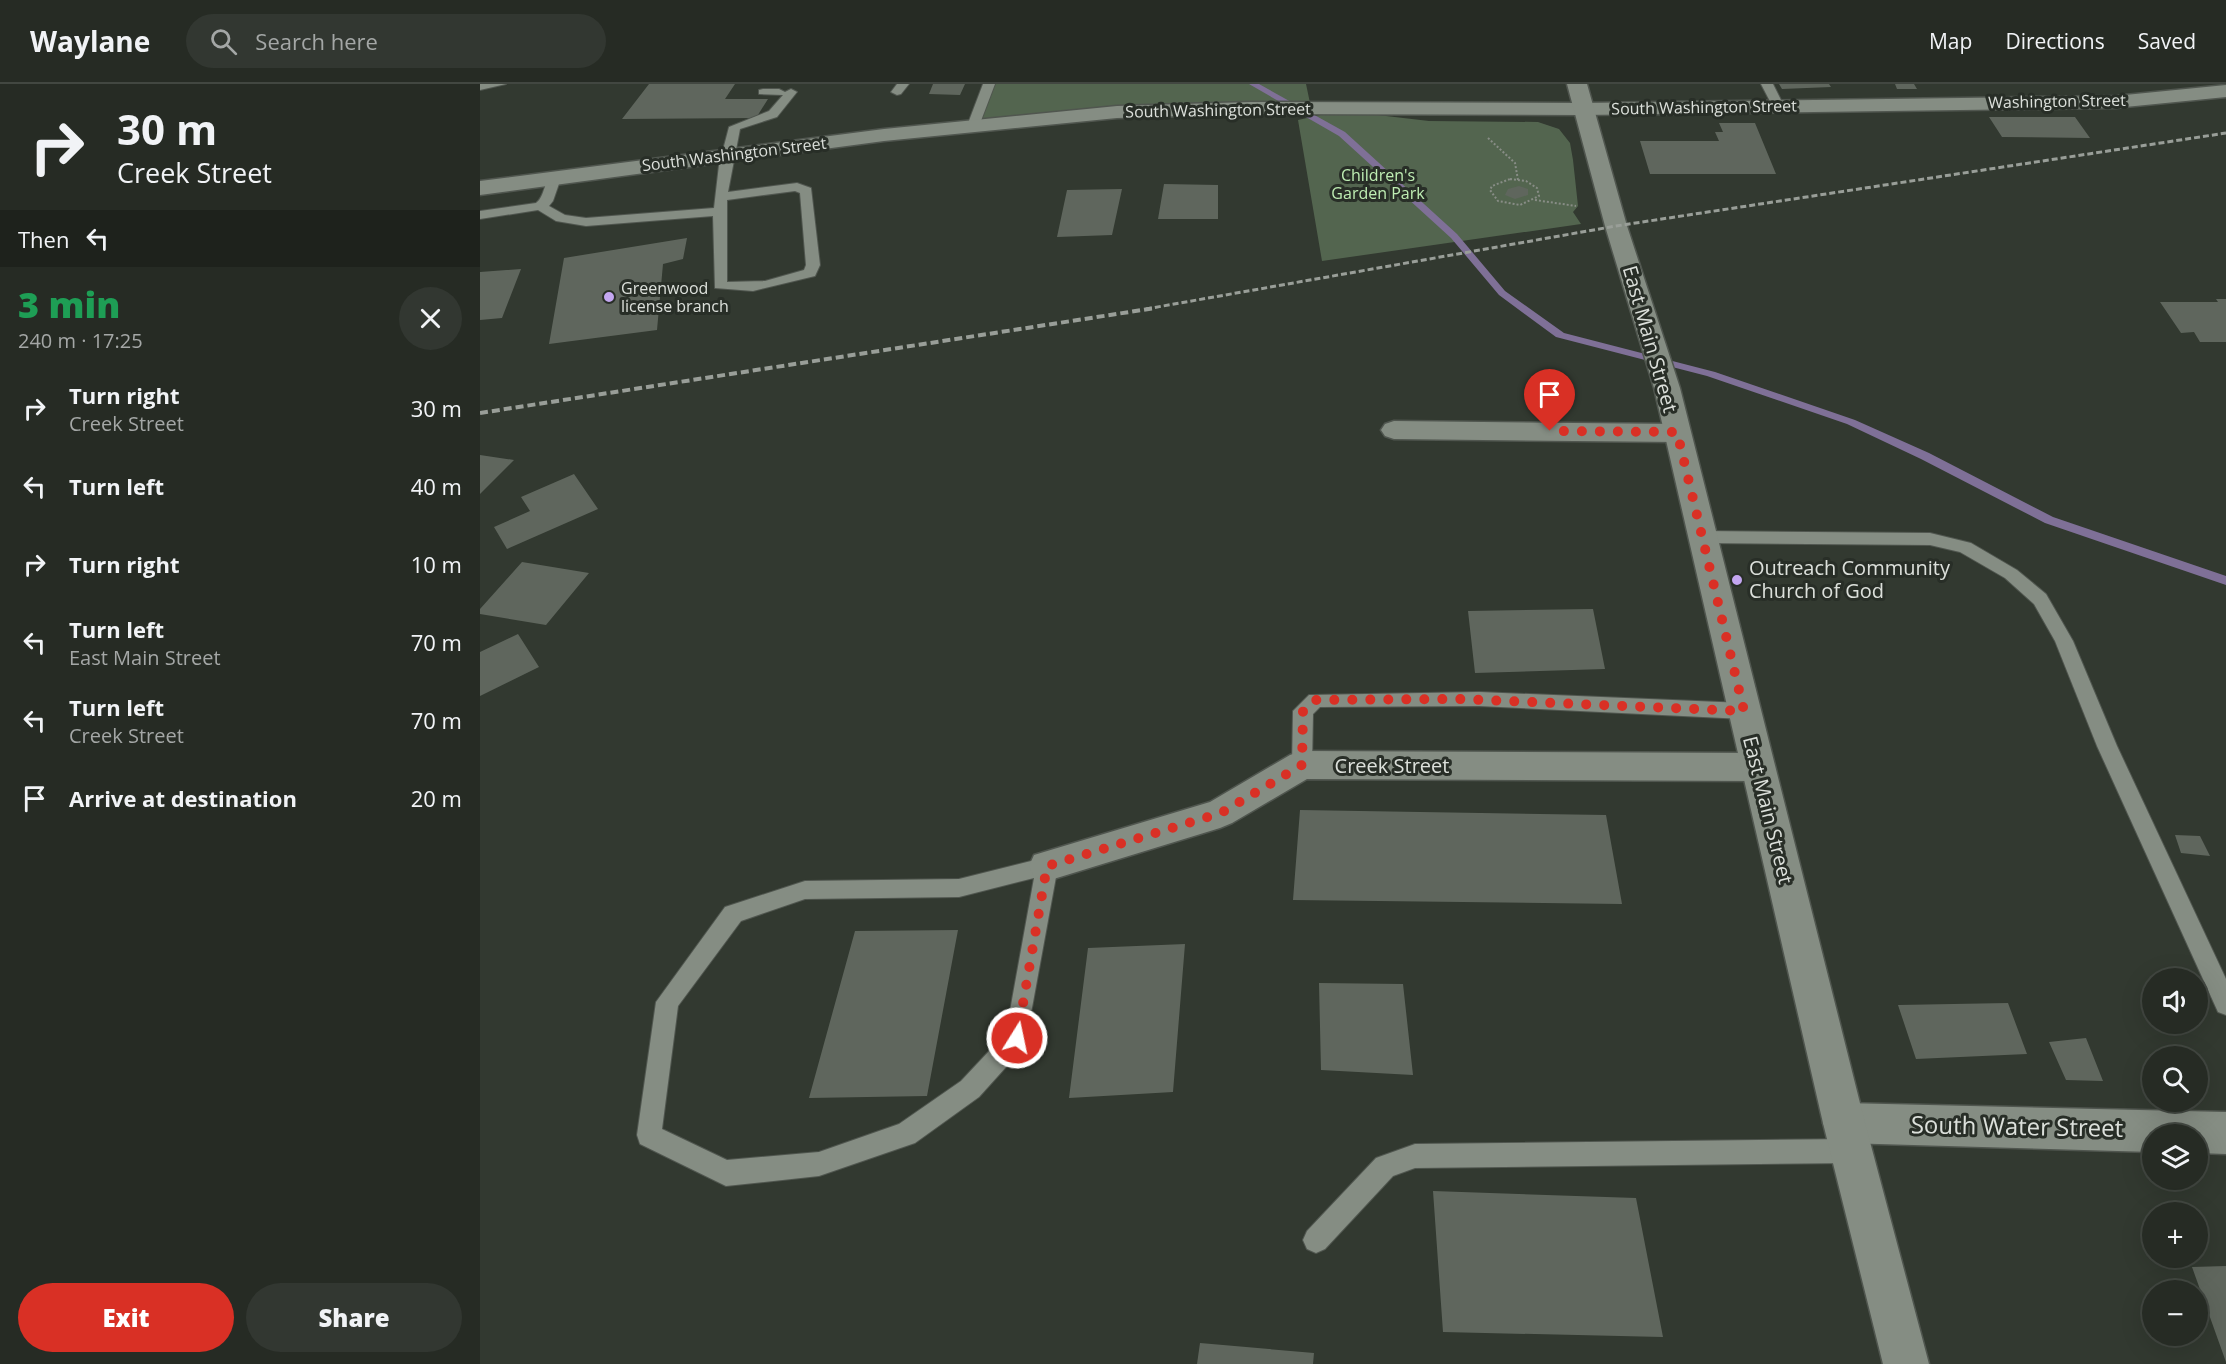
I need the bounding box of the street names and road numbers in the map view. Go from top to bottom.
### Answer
street label: Washington Street [1988,89,2126,113]
street label: South Washington Street [1611,94,1797,120]
street label: South Washington Street [1125,97,1311,123]
street label: South Washington Street [641,132,828,176]
street label: East Main Street [1617,262,1684,415]
street label: East Main Street [1737,733,1800,887]
street label: Creek Street [1335,752,1449,779]
street label: South Water Street [1911,1107,2124,1144]

